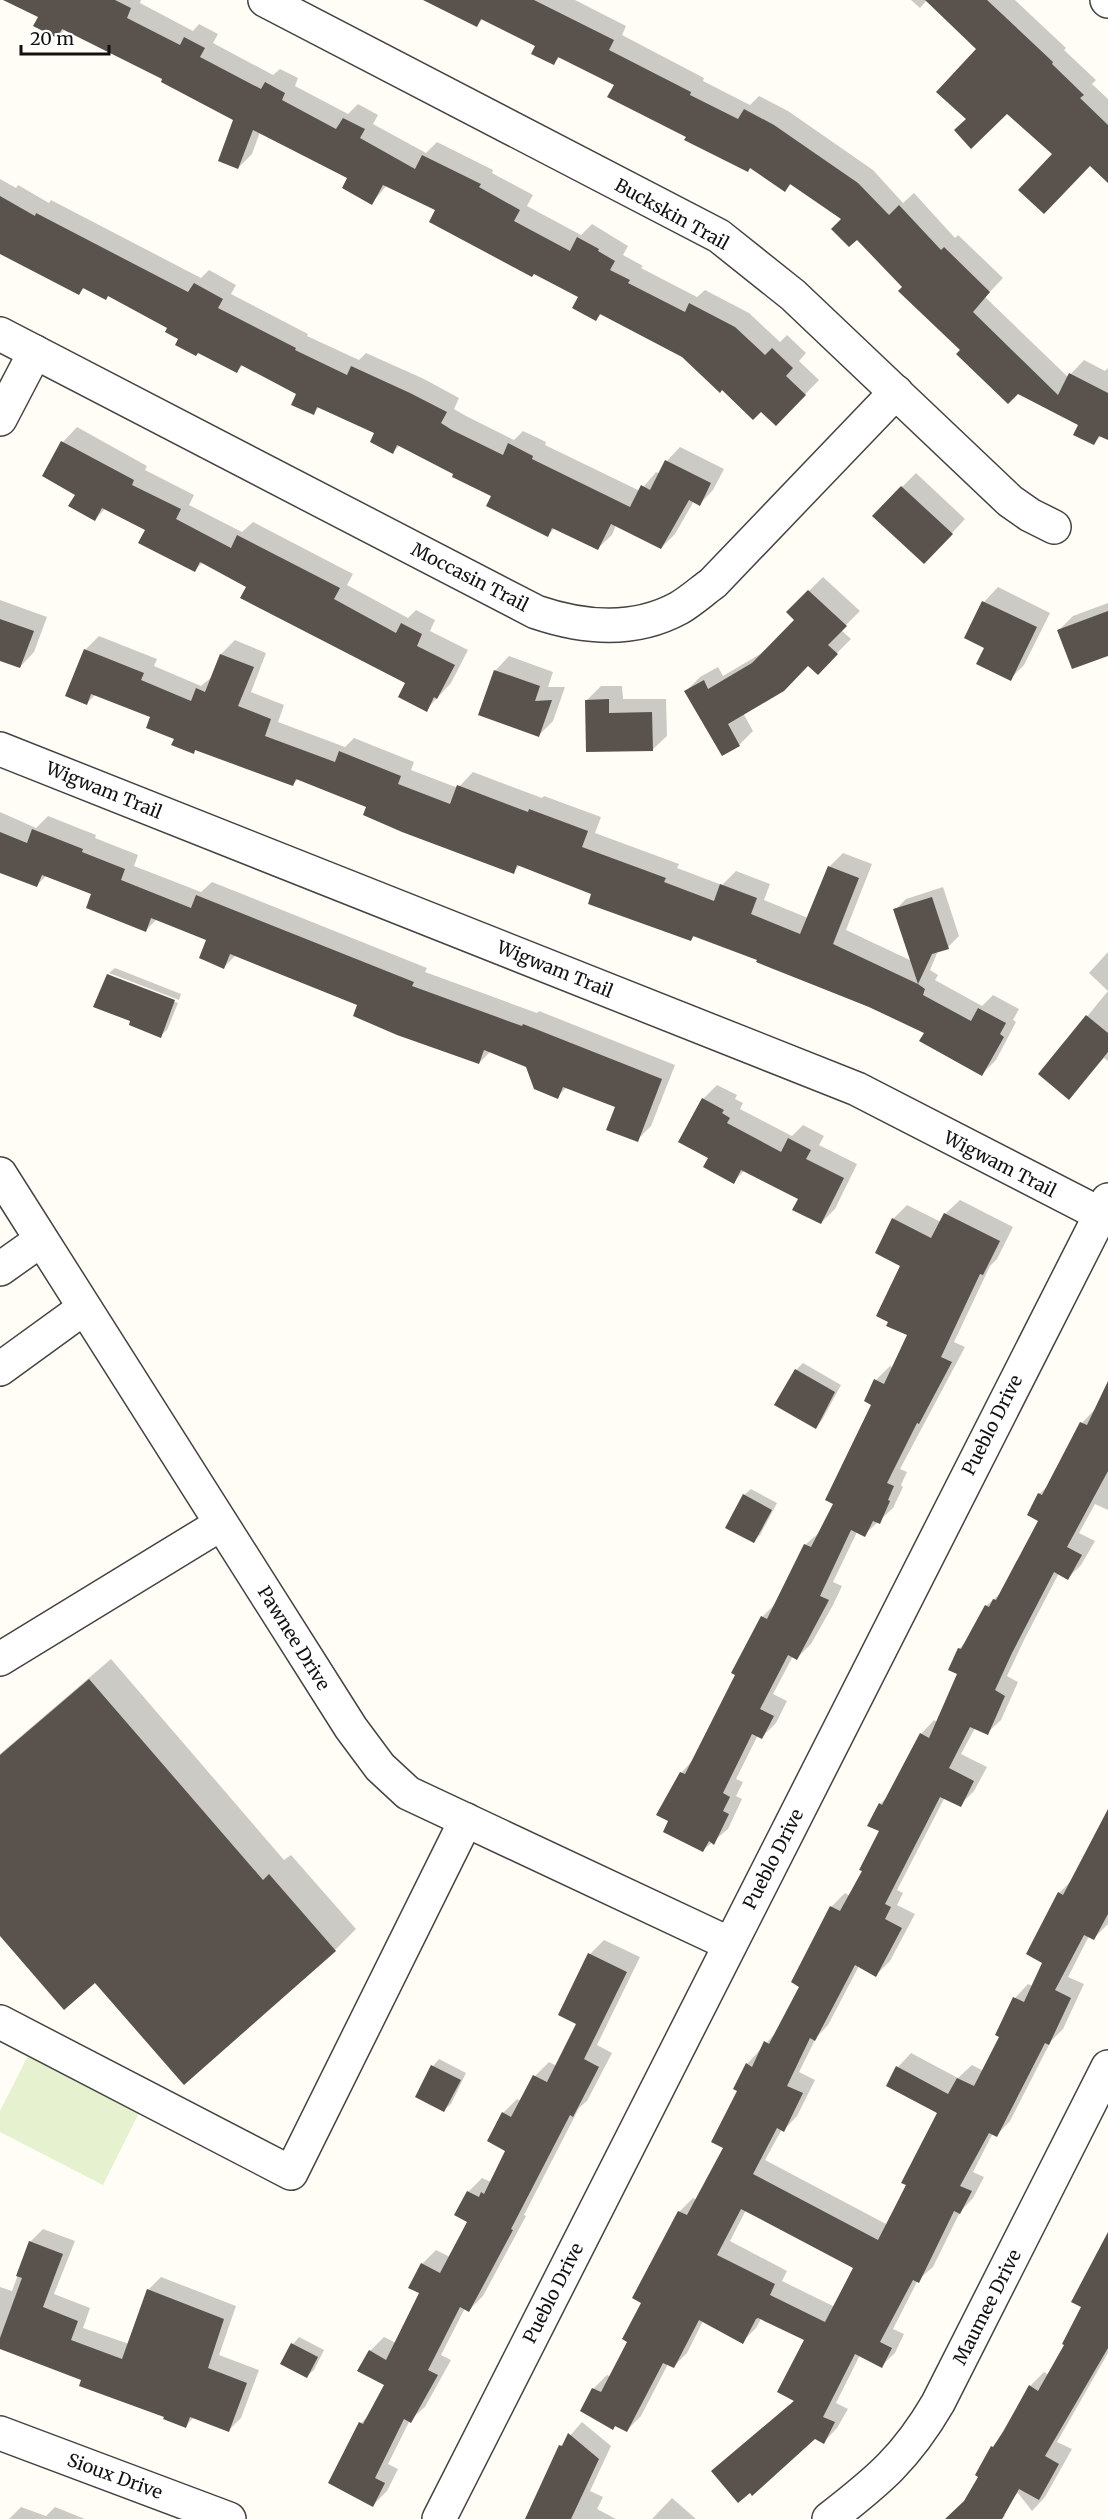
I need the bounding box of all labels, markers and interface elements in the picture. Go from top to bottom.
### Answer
scale bar [21,18,110,56]
text: 20 m [30,27,74,50]
street label: Buckskin Trail [611,173,734,255]
street label: Moccasin Trail [408,538,533,617]
street label: Wigwam Trail [42,756,166,824]
street label: Wigwam Trail [493,935,617,1003]
street label: Wigwam Trail [939,1125,1060,1202]
street label: Pueblo Drive [957,1371,1027,1479]
street label: Pawnee Drive [253,1582,335,1694]
street label: Pueblo Drive [738,1805,808,1913]
street label: Pueblo Drive [518,2239,588,2347]
street label: Maumee Drive [948,2245,1026,2369]
street label: Sioux Drive [64,2448,166,2504]

